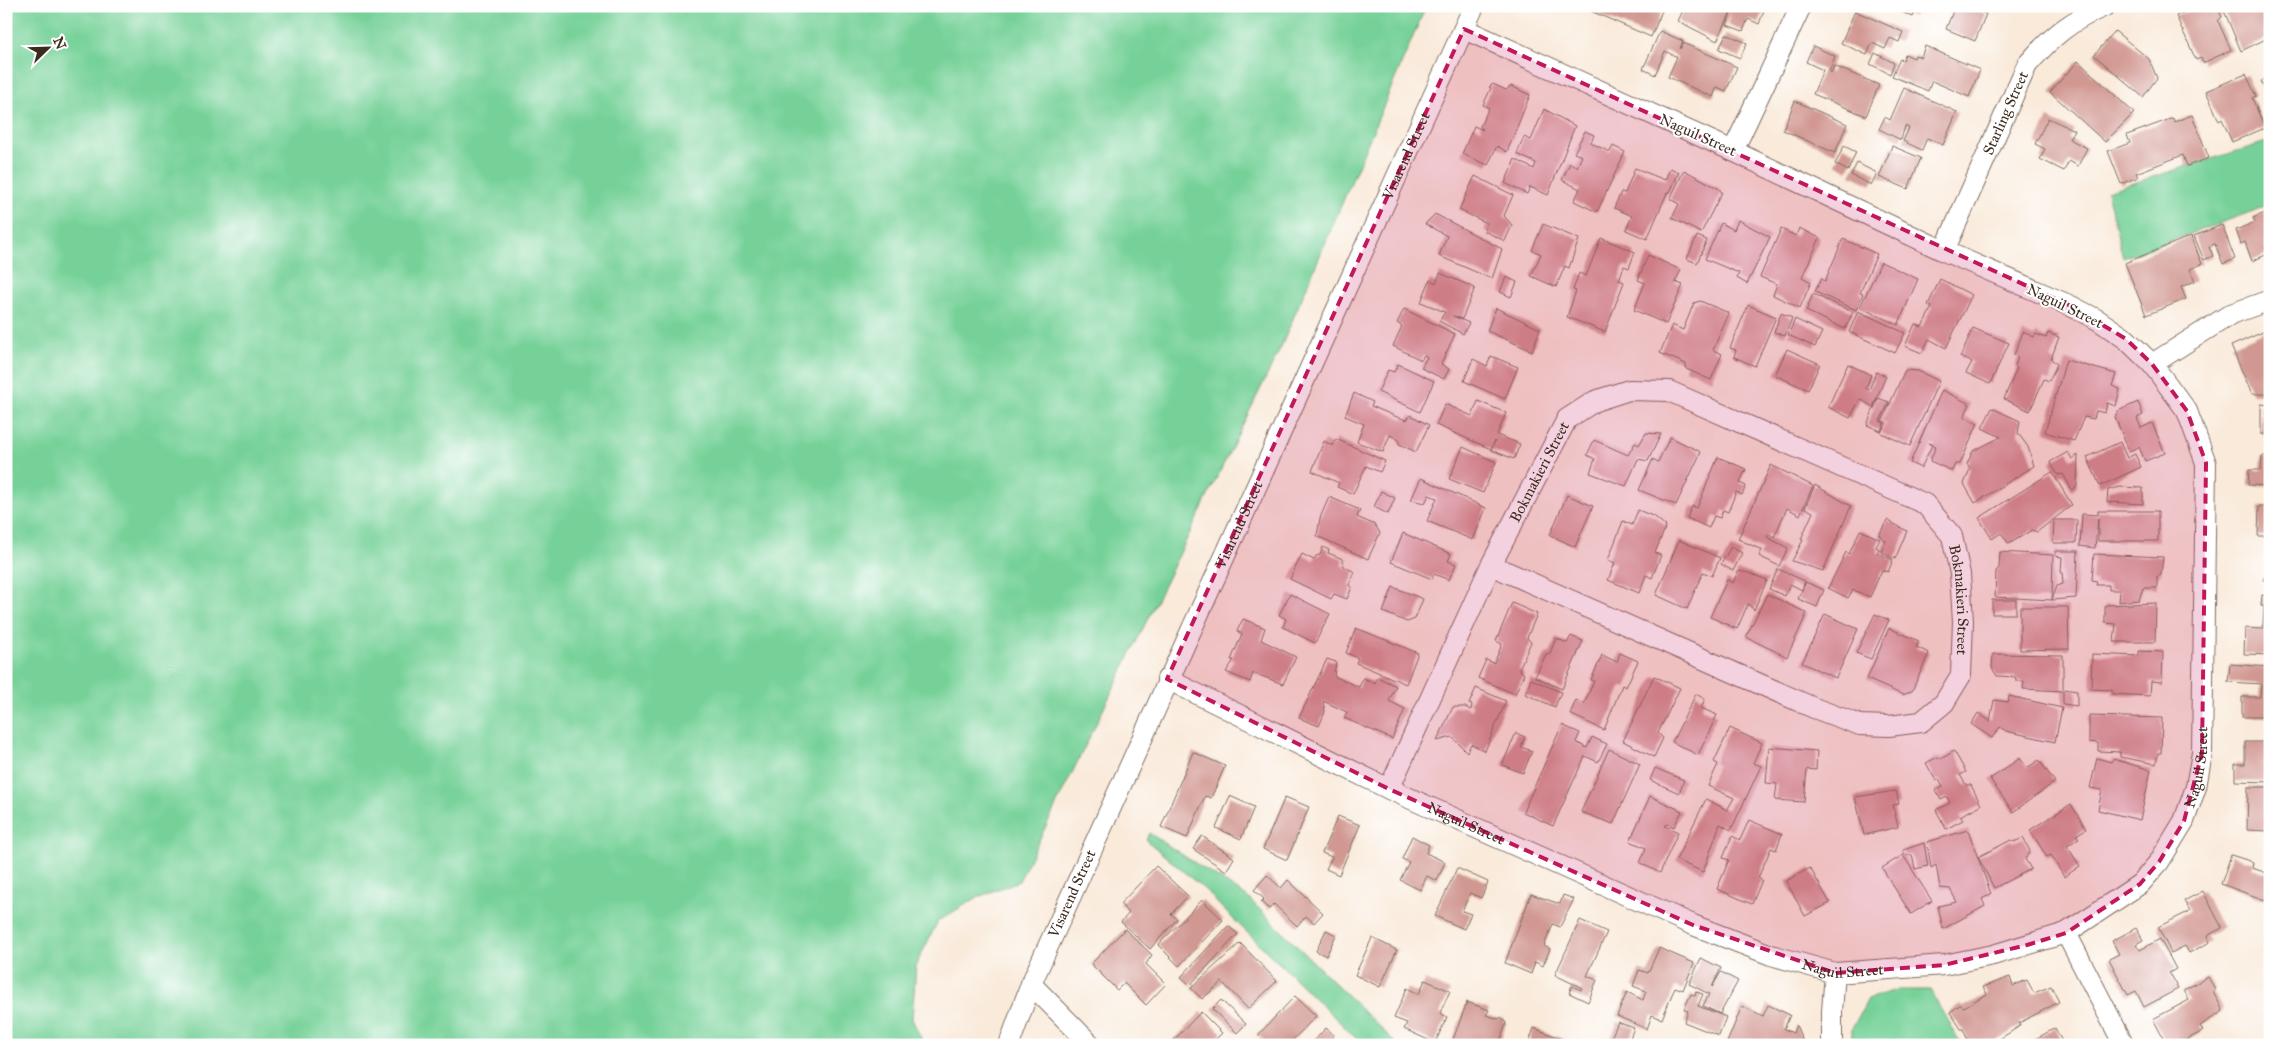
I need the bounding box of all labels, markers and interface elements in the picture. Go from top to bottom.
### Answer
north arrow [22,22,72,72]
text: N [49,34,70,52]
street label: Starling Street [1979,68,2032,158]
street label: Visarend Street [1378,109,1434,203]
street label: Naguil Street [1657,110,1740,160]
street label: Naguil Street [2024,280,2107,332]
street label: Bokmakieri Street [1506,418,1573,525]
street label: Visarend Street [1211,477,1267,572]
street label: Bokmakieri Street [1945,543,1972,656]
street label: Naguil Street [2180,726,2211,810]
street label: Naguil Street [1425,798,1508,849]
street label: Visarend Street [1044,846,1100,941]
street label: Naguil Street [1800,955,1885,982]

